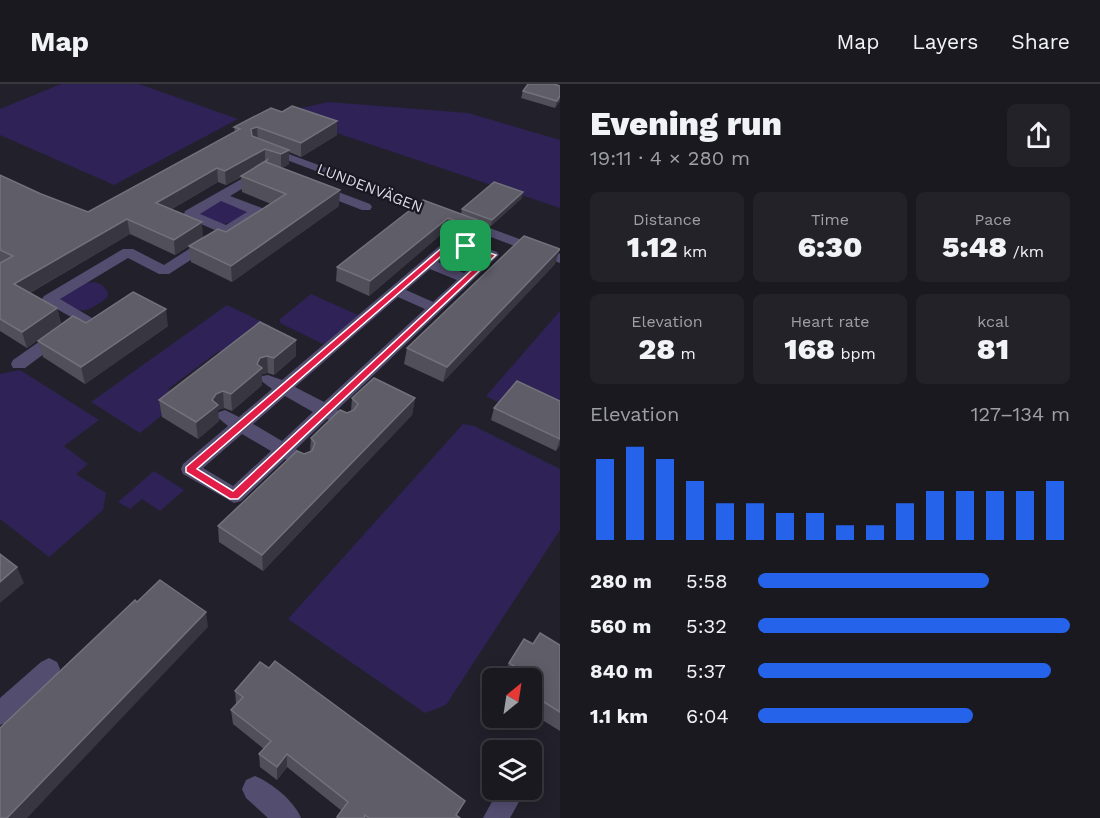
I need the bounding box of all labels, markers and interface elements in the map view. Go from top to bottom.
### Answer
text: Map [30,25,89,58]
text: Map [836,29,879,54]
text: Layers [912,29,978,54]
text: Share [1011,29,1070,54]
text: Evening run [590,104,782,143]
button: share [1007,104,1070,167]
text: 19:11 · 4 × 280 m [590,146,750,170]
street label: LUNDENVÄGEN [315,160,425,216]
text: Distance [633,210,701,229]
text: Time [811,210,849,229]
text: Pace [974,210,1012,229]
pin [440,220,491,271]
icon: arrive [449,229,482,262]
text: 1.12 [627,229,678,264]
text: 6:30 [797,229,863,264]
text: 5:48 [942,229,1007,264]
text: km [678,242,707,261]
text: /km [1007,242,1044,261]
text: Elevation [631,312,703,331]
text: Heart rate [790,312,870,331]
text: kcal [977,312,1009,331]
text: 28 [638,331,675,366]
text: 168 [784,331,835,366]
text: 81 [977,331,1009,366]
text: m [675,344,696,363]
text: bpm [835,344,876,363]
text: Elevation [590,402,679,426]
text: 127–134 m [971,402,1070,426]
text: 280 m [590,569,652,593]
text: 5:58 [686,569,728,593]
text: 560 m [590,614,651,638]
text: 5:32 [686,614,727,638]
text: 840 m [590,659,653,683]
text: 5:37 [686,659,726,683]
north arrow [482,668,542,728]
map controls [482,668,542,800]
text: 1.1 km [590,704,648,728]
text: 6:04 [686,704,729,728]
button: layers [482,740,542,800]

